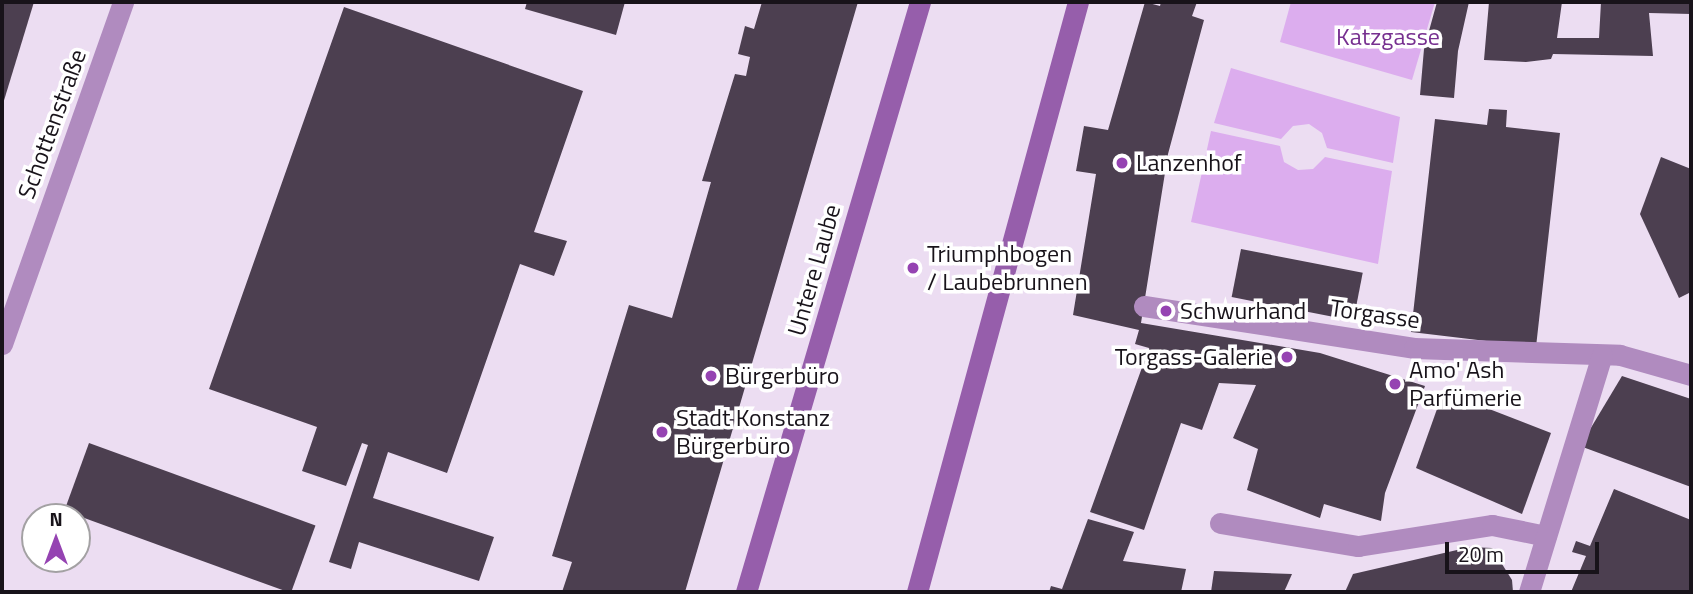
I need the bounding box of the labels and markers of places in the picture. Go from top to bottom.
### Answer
place label: Lanzenhof [1136,149,1242,177]
marker: Lanzenhof [1114,155,1130,171]
place label: Triumphbogen / Laubebrunnen [927,240,1088,296]
marker: Triumphbogen / Laubebrunnen [905,260,921,276]
place label: Schwurhand [1180,297,1306,325]
marker: Schwurhand [1158,303,1174,319]
place label: Torgass-Galerie [1115,343,1273,371]
marker: Torgass-Galerie [1279,349,1295,365]
place label: Amo' Ash Parfümerie [1409,356,1522,412]
place label: Bürgerbüro [725,362,840,390]
marker: Bürgerbüro [703,368,719,384]
marker: Amo' Ash Parfümerie [1387,376,1403,392]
place label: Stadt Konstanz Bürgerbüro [676,404,830,460]
marker: Stadt Konstanz Bürgerbüro [654,424,670,440]

